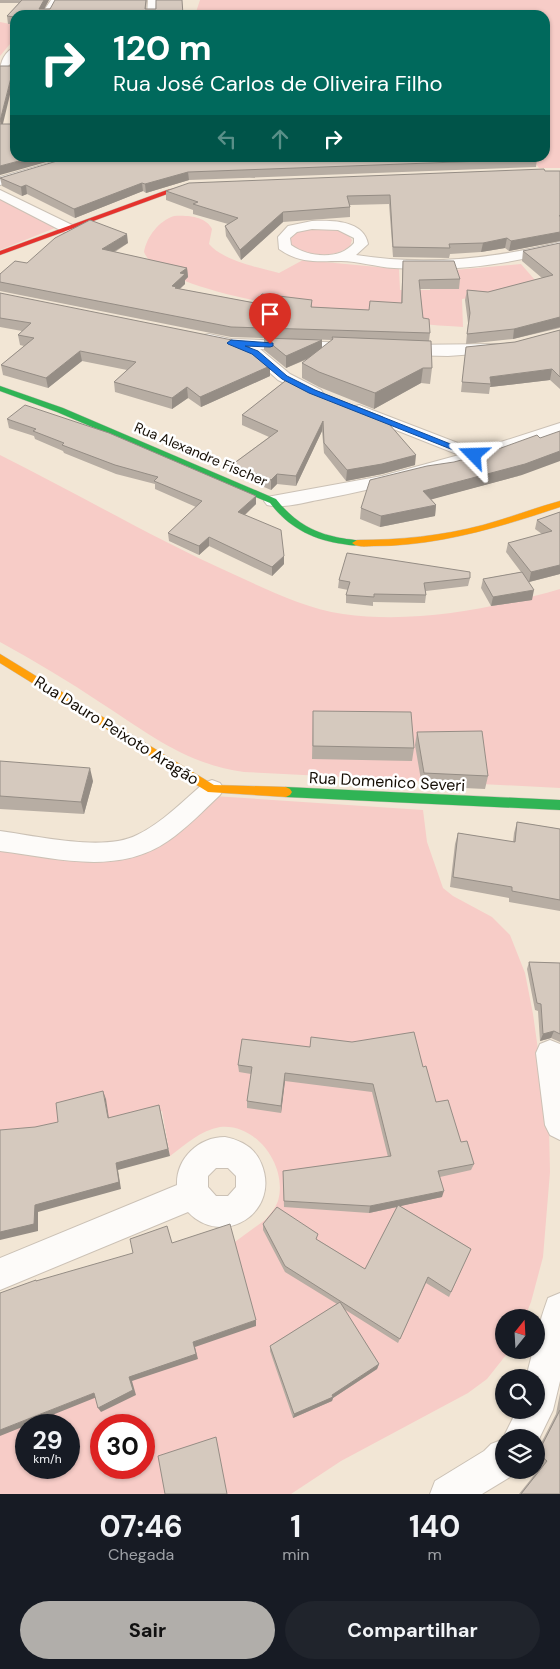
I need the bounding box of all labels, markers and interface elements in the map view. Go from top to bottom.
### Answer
text: 120 m [113,25,212,71]
icon: right [30,30,95,95]
text: Rua José Carlos de Oliveira Filho [113,69,442,98]
icon: left [213,125,241,153]
icon: ahead [266,125,294,153]
icon: right [319,125,347,153]
pin [249,293,291,344]
icon: arrive [256,300,284,328]
street label: Rua Alexandre Fischer [132,418,270,490]
position arrow [447,428,499,480]
street label: Rua Dauro Peixoto Aragão [30,671,203,790]
street label: Rua Domenico Severi [308,767,466,796]
north arrow [495,1309,545,1359]
map controls [495,1309,545,1479]
button: search [495,1369,545,1419]
speed limit sign: 30 [90,1414,155,1479]
text: 29 [32,1424,63,1457]
button: layers [495,1429,545,1479]
text: km/h [33,1451,62,1467]
text: 07:46 [99,1507,183,1546]
text: 1 [290,1507,301,1546]
text: 140 [409,1507,460,1546]
text: Chegada [108,1544,174,1565]
text: min [282,1544,309,1565]
text: m [428,1544,442,1565]
button: Sair [20,1601,275,1659]
button: Compartilhar [285,1601,540,1659]

